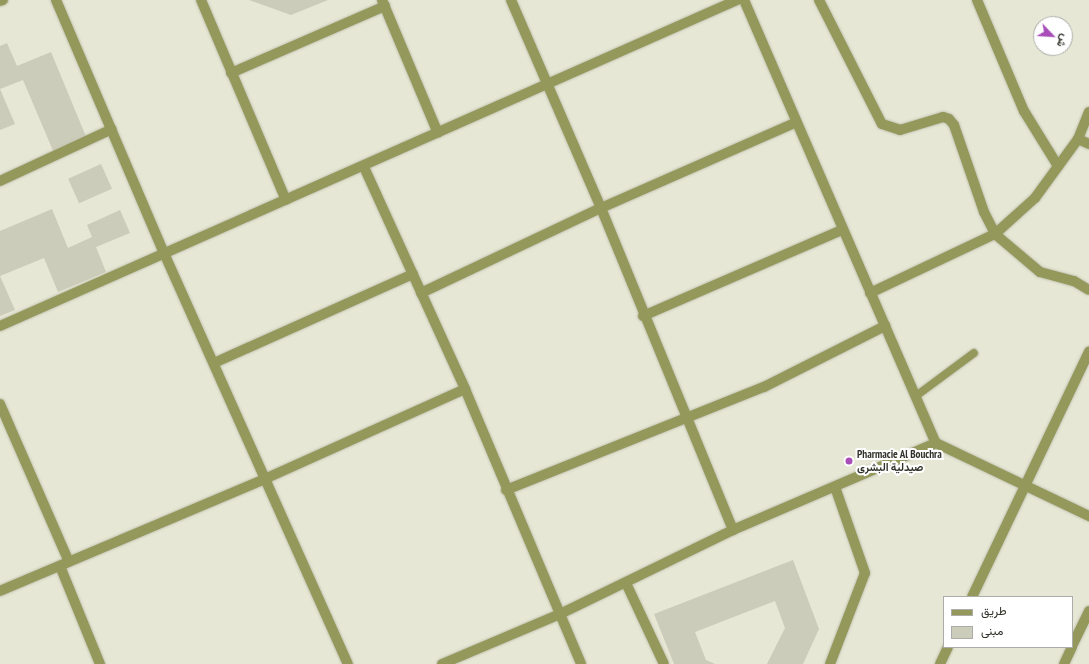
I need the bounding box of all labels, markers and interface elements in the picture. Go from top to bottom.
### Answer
north arrow [1033,16,1073,56]
text: ش [1054,32,1072,50]
place label: Pharmacie Al Bouchra صيدلية البشرى [857,448,942,474]
marker: Pharmacie Al Bouchra صيدلية البشرى [844,456,854,466]
legend [943,596,1073,648]
text: طريق [981,603,1006,618]
text: مبنى [981,623,1003,638]

